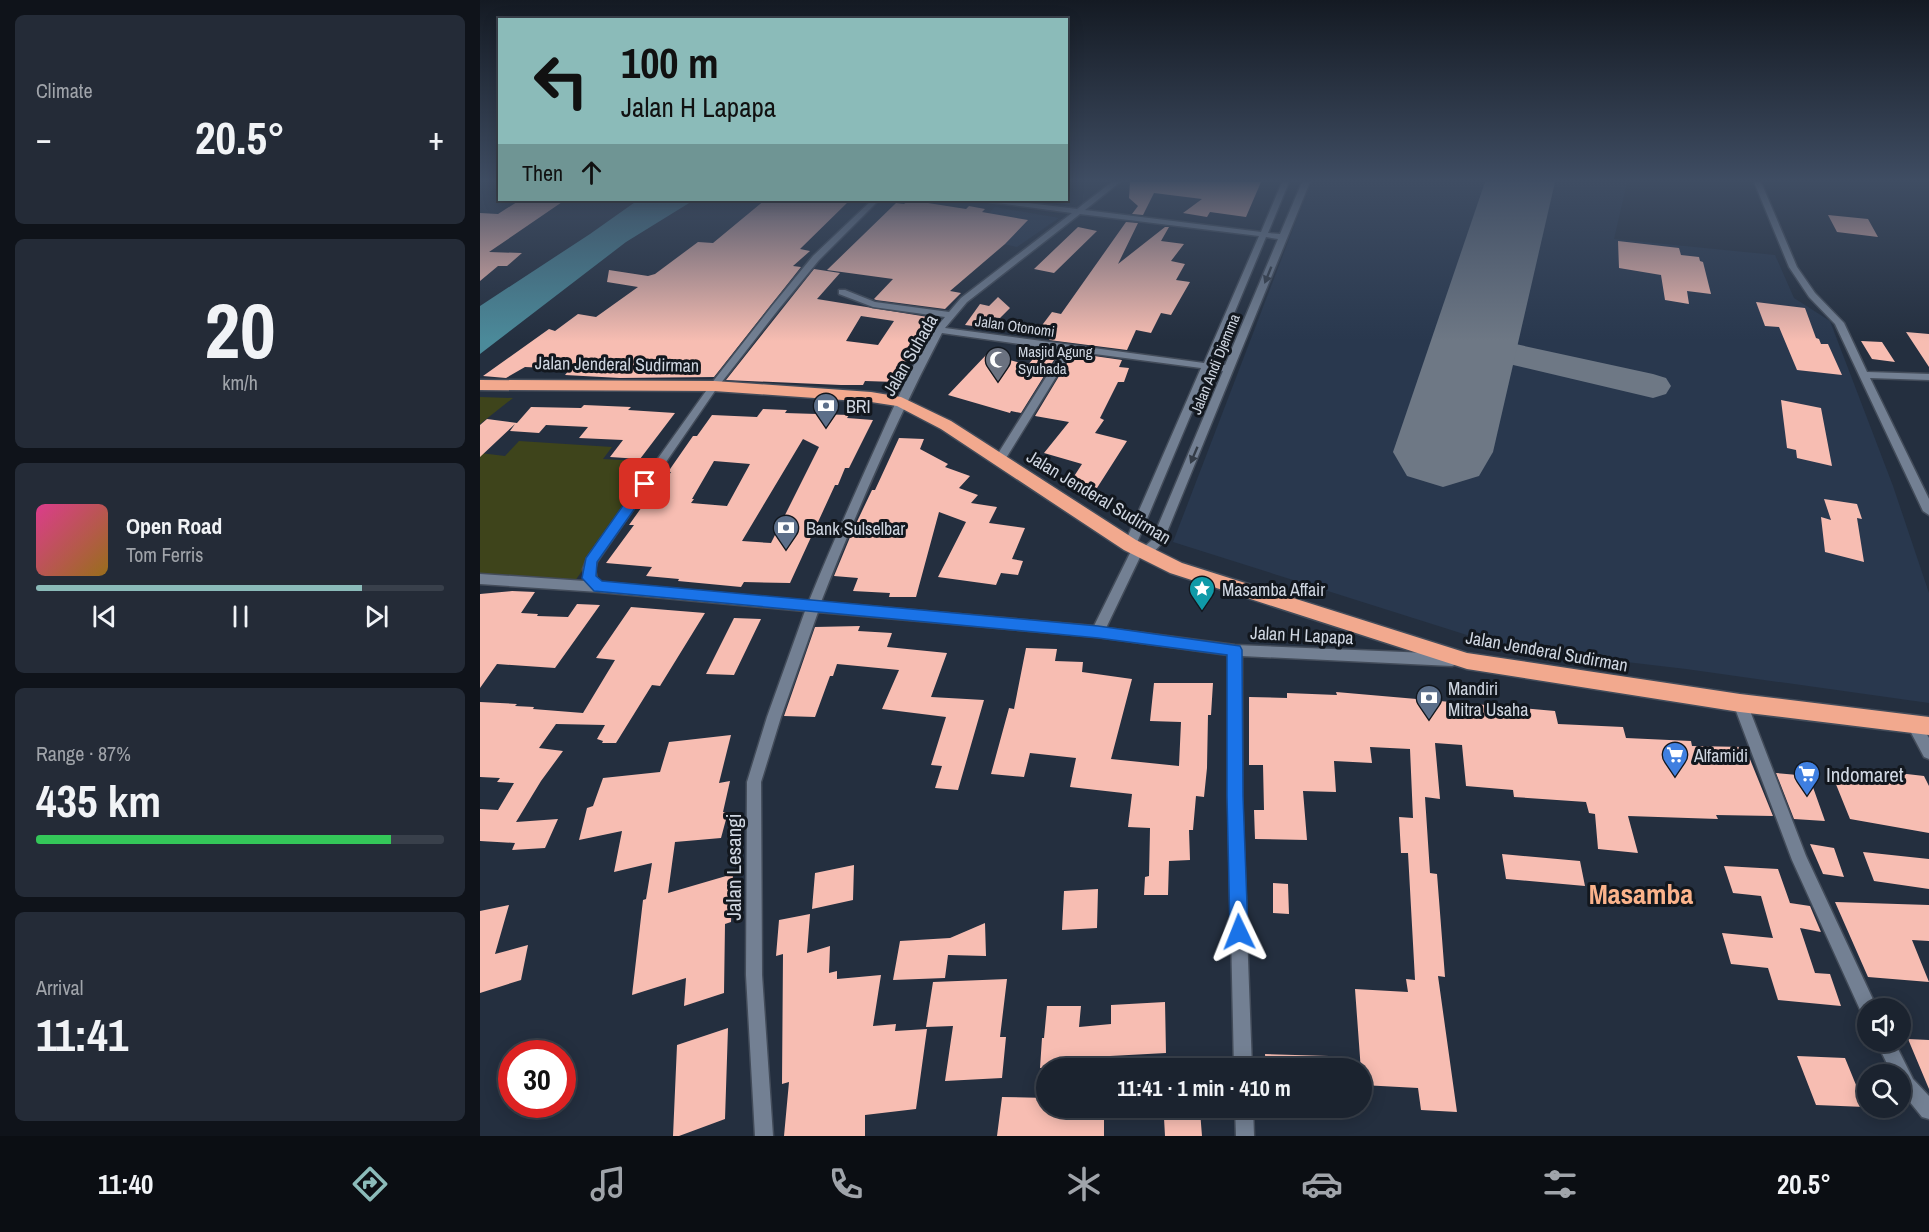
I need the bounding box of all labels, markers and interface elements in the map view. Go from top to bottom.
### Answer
text: 100 m [621,35,719,91]
icon: left [522,42,600,120]
text: Climate [36,77,93,104]
text: Jalan H Lapapa [621,89,776,125]
text: 20.5° [195,107,285,168]
text: − [36,116,52,160]
text: + [428,116,444,160]
icon: ahead [575,156,608,189]
text: Then [522,158,563,188]
one-way arrow [1263,266,1272,284]
text: 20 [204,277,276,382]
street label: Jalan Suhada [877,310,943,400]
street label: Jalan Otonomi [974,310,1056,342]
street label: Jalan Andi Djemma [1185,310,1245,417]
place label: Masjid Agung Syuhada [1018,341,1093,379]
mosque icon: Masjid Agung Syuhada [983,345,1013,383]
street label: Jalan Jenderal Sudirman [535,350,699,378]
text: km/h [222,369,258,396]
bank icon: BRI [811,391,841,429]
place label: BRI [846,394,871,419]
street label: Jalan Jenderal Sudirman [1022,444,1176,550]
one-way arrow [1189,447,1199,465]
pin [619,458,670,509]
icon: arrive [628,467,661,500]
text: Open Road [126,511,222,541]
bank icon: Bank Sulselbar [771,513,801,551]
place label: Bank Sulselbar [806,516,905,541]
text: Tom Ferris [126,541,204,568]
place icon: Masamba Affair [1187,574,1217,612]
place label: Masamba Affair [1222,577,1325,602]
icon: previous [88,600,121,633]
icon: pause [224,600,257,633]
icon: next [360,600,393,633]
street label: Jalan H Lapapa [1250,620,1354,650]
street label: Jalan Jenderal Sudirman [1464,624,1630,678]
place label: Mandiri Mitra Usaha [1448,676,1528,722]
bank icon: Mandiri Mitra Usaha [1414,683,1444,721]
text: Range · 87% [36,740,131,767]
supermarket icon: Alfamidi [1660,740,1690,778]
place label: Alfamidi [1693,743,1748,768]
supermarket icon: Indomaret [1792,759,1822,797]
place label: Indomaret [1826,760,1904,789]
text: 435 km [36,770,161,831]
street label: Jalan Lesangi [719,813,748,921]
district label: Masamba [1589,875,1694,913]
position arrow [1207,900,1271,964]
text: Arrival [36,974,83,1001]
map controls [1857,998,1911,1118]
button: sound [1857,998,1911,1052]
text: 11:41 [36,1004,128,1065]
speed limit sign: 30 [498,1040,576,1118]
button: search [1857,1064,1911,1118]
text: 11:41 · 1 min · 410 m [1117,1073,1291,1103]
icon: directions [349,1163,391,1205]
icon: music [587,1163,629,1205]
icon: phone [825,1163,867,1205]
icon: climate [1063,1163,1105,1205]
icon: car [1301,1163,1343,1205]
icon: filters [1539,1163,1581,1205]
text: 11:40 [98,1166,153,1202]
text: 20.5° [1777,1166,1831,1202]

